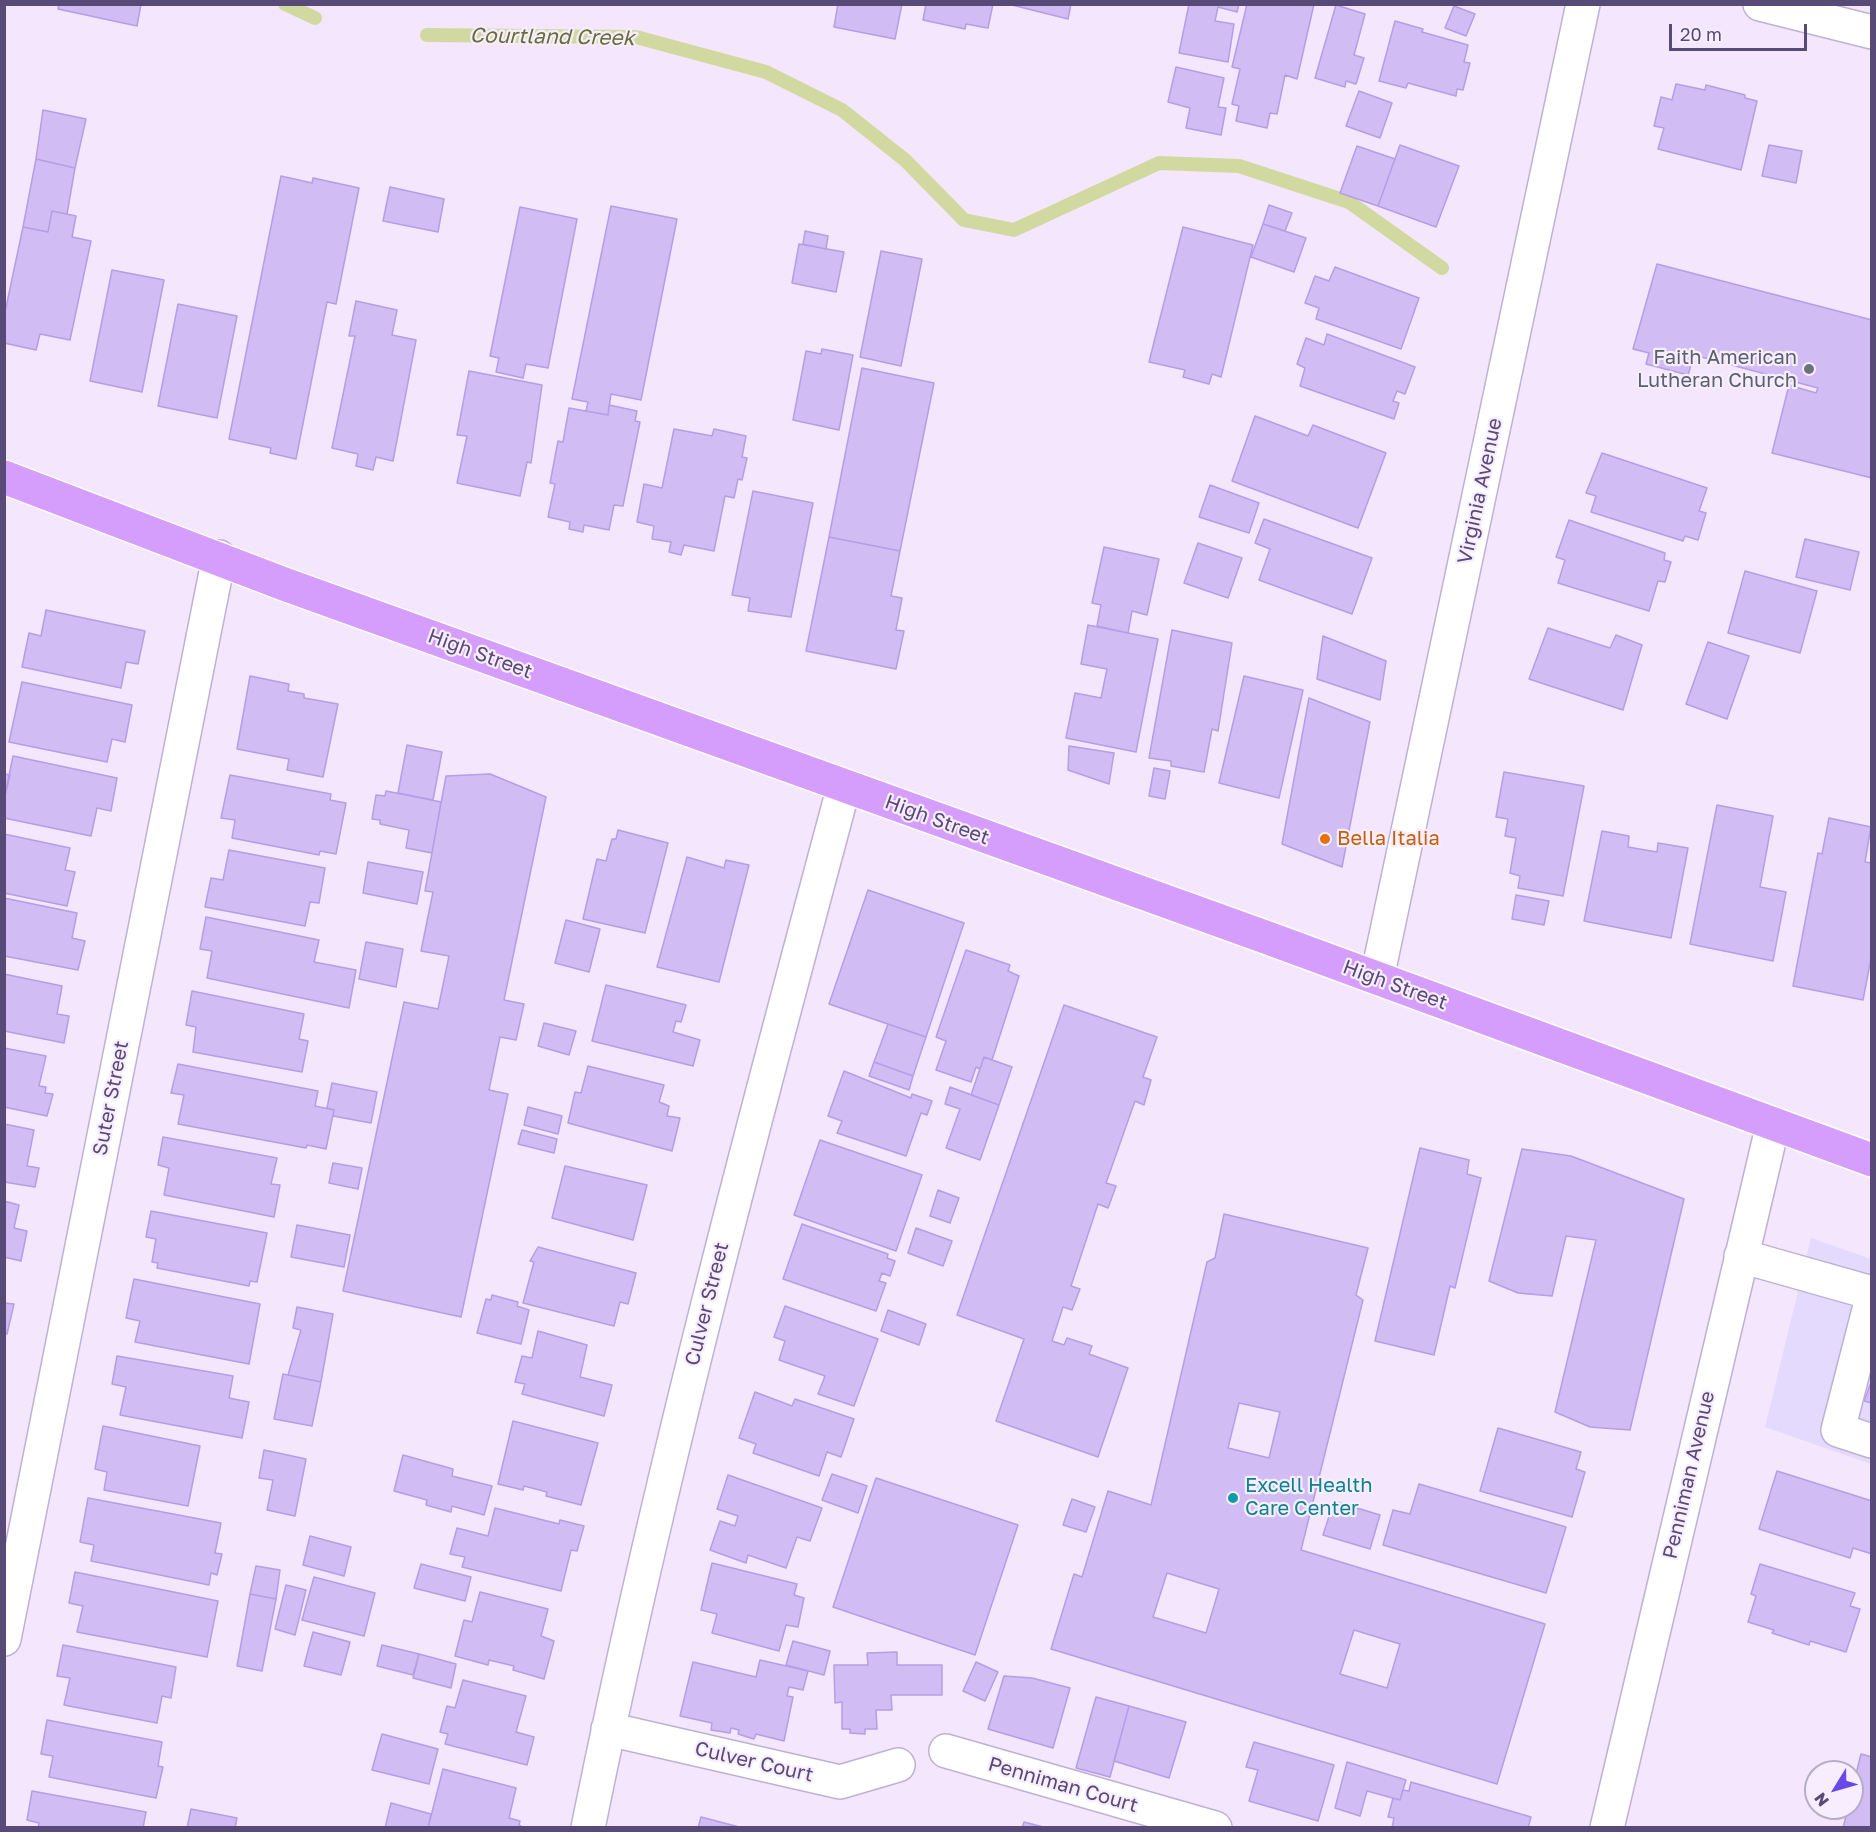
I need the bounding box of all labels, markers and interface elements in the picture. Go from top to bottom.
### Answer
scale bar [1672,12,1810,50]
water label: Courtland Creek [469,23,635,51]
text: 20 m [1680,23,1722,45]
place label: Faith American Lutheran Church [1637,346,1797,393]
marker: Faith American Lutheran Church [1802,362,1816,376]
street label: Virginia Avenue [1453,416,1507,566]
street label: High Street [425,624,535,684]
street label: High Street [882,790,992,850]
place label: Bella Italia [1337,827,1440,851]
marker: Bella Italia [1318,832,1332,846]
street label: High Street [1340,955,1450,1015]
street label: Suter Street [88,1039,134,1157]
street label: Culver Street [680,1240,734,1368]
street label: Penniman Avenue [1658,1389,1720,1561]
place label: Excell Health Care Center [1245,1474,1372,1521]
marker: Excell Health Care Center [1226,1491,1240,1505]
street label: Culver Court [692,1737,816,1787]
street label: Penniman Court [985,1752,1141,1818]
north arrow [1804,1760,1864,1820]
text: N [1810,1789,1833,1811]

